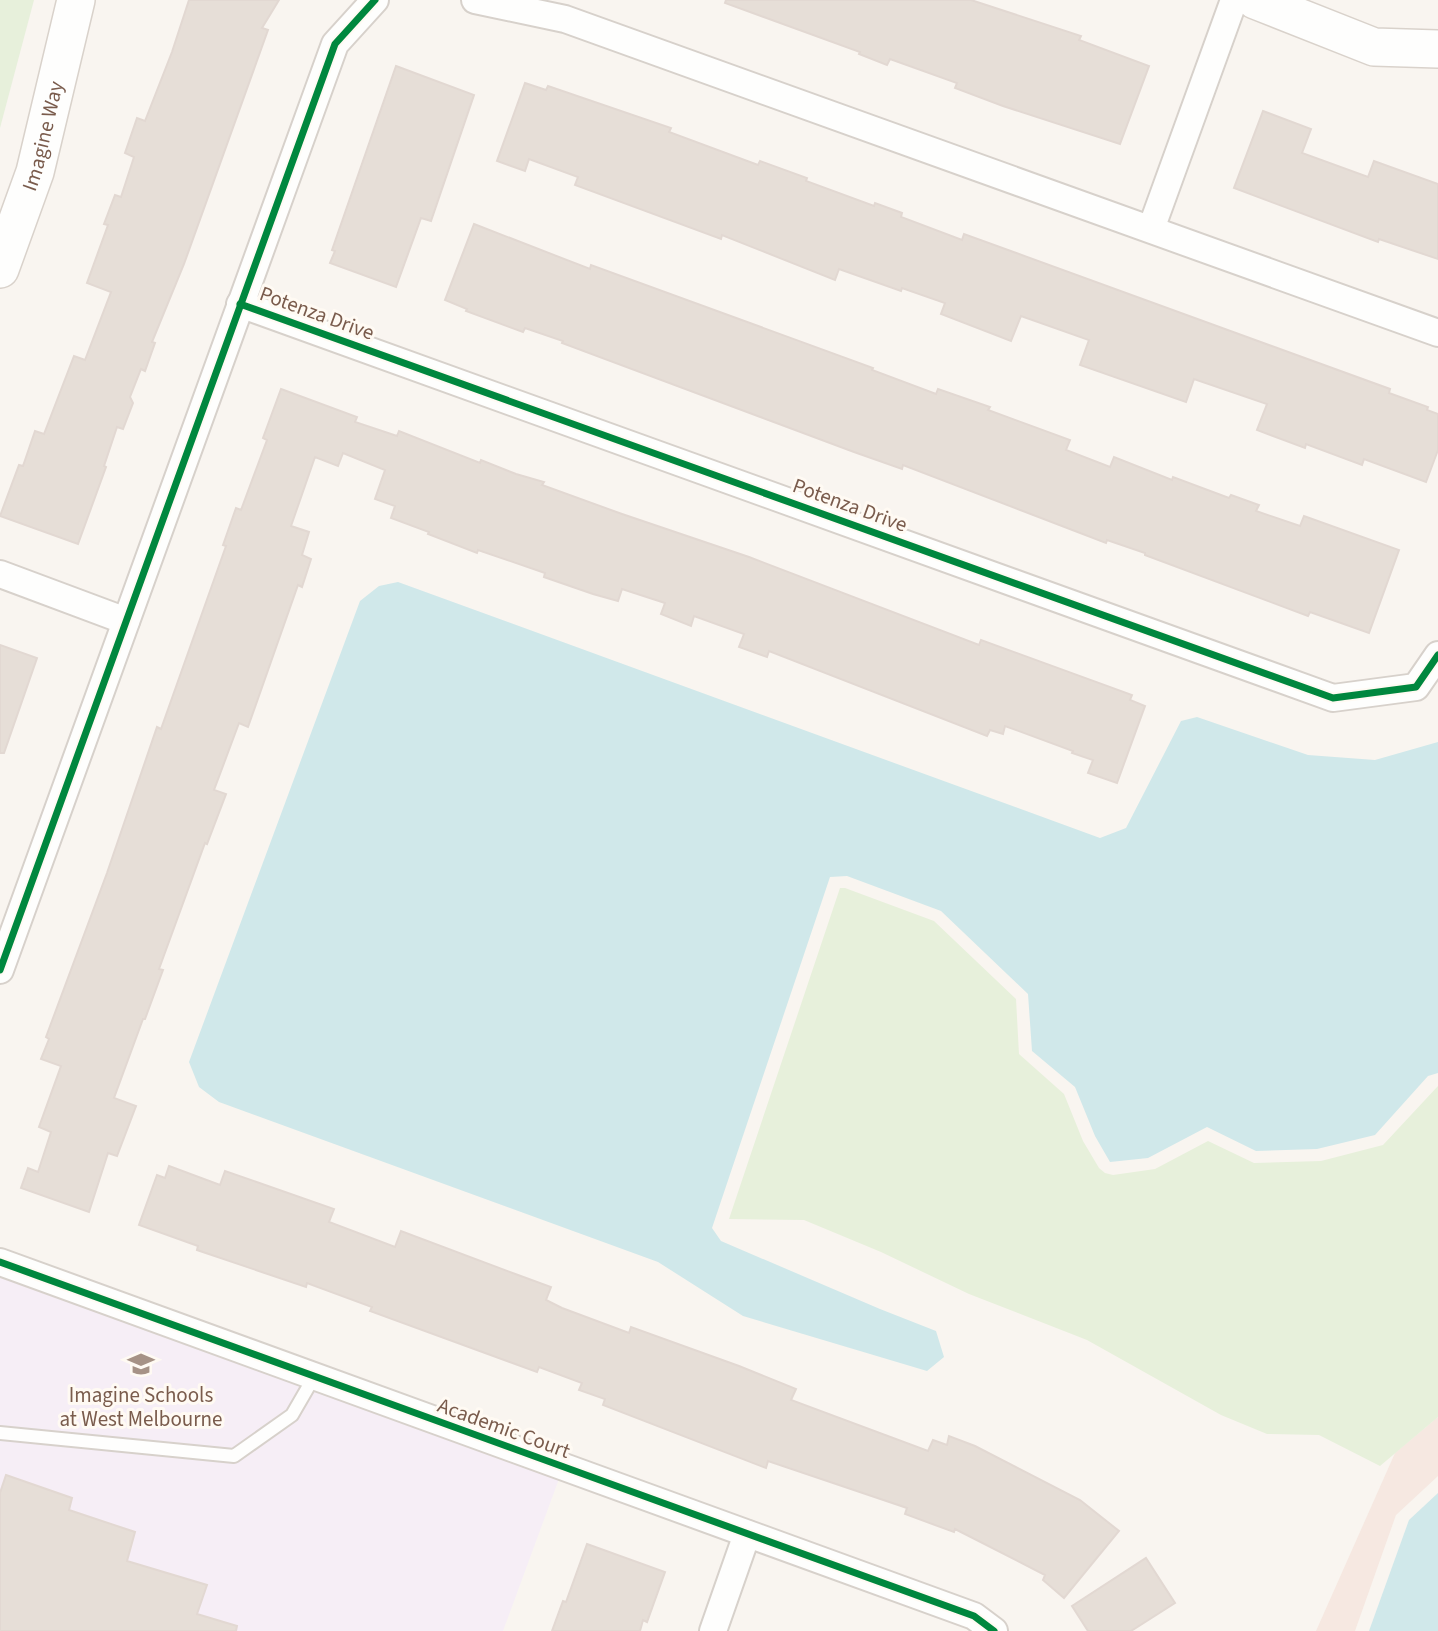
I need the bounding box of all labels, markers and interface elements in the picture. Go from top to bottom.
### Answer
street label: Imagine Way [14,78,71,195]
street label: Potenza Drive [256,278,378,348]
street label: Potenza Drive [789,470,911,540]
school or university icon: Imagine Schools at West Melbourne [126,1349,156,1379]
place label: Imagine Schools at West Melbourne [60,1380,222,1434]
street label: Academic Court [434,1390,574,1466]

